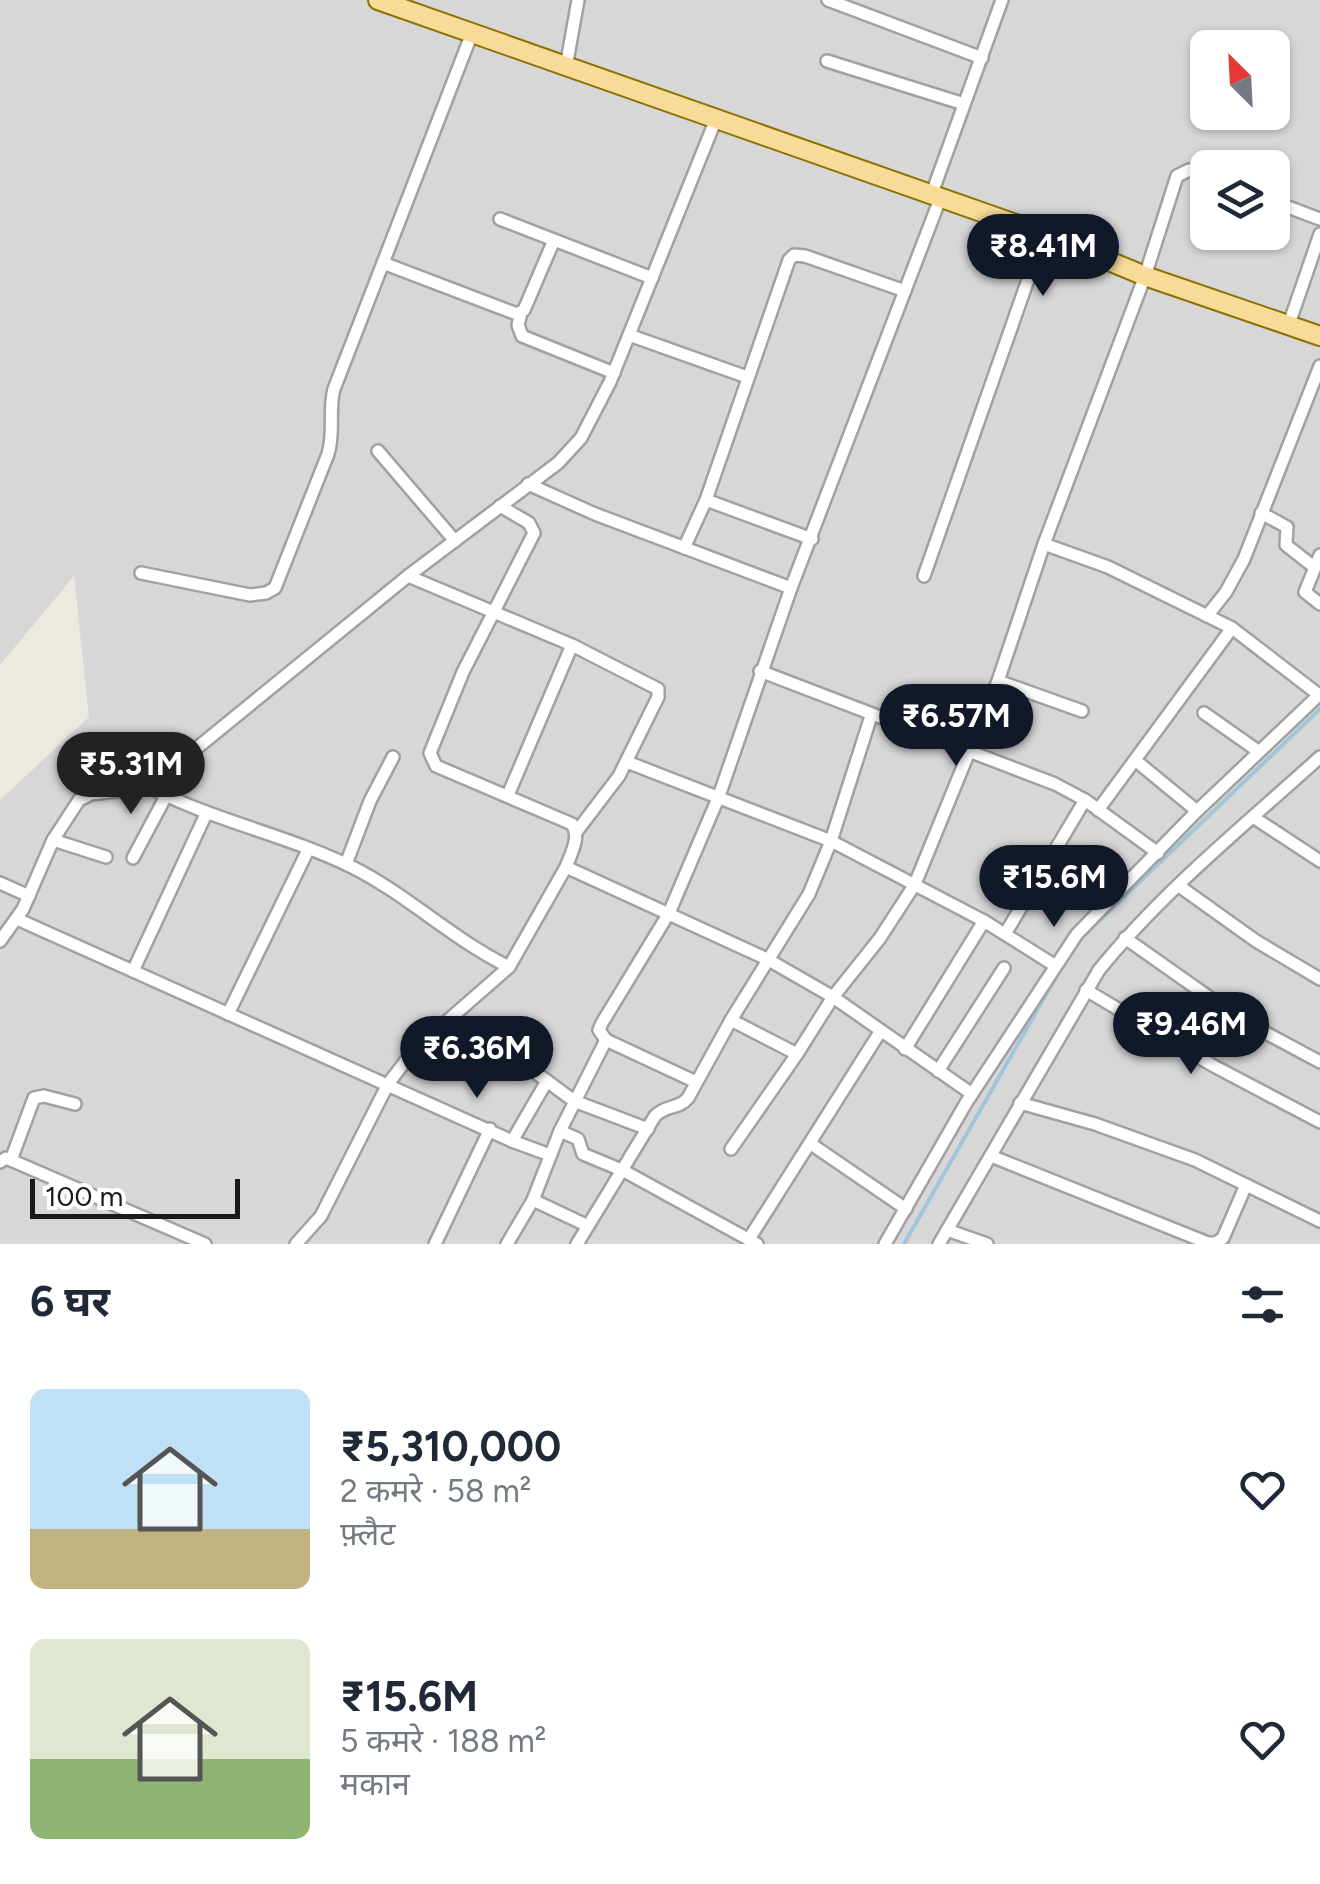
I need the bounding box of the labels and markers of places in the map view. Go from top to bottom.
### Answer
pin: ₹8.41M [962,214,1124,299]
pin: ₹6.57M [875,684,1037,769]
pin: ₹5.31M [50,732,212,817]
pin: ₹15.6M [973,845,1135,930]
pin: ₹9.46M [1110,992,1272,1077]
pin: ₹6.36M [396,1016,558,1101]

